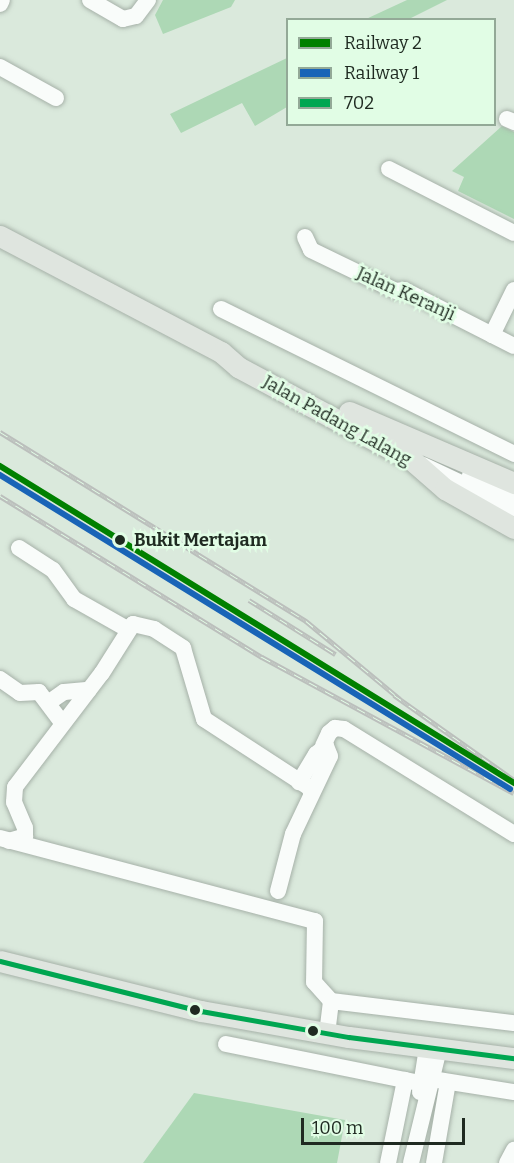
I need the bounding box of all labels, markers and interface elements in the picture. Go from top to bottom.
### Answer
legend [286,18,496,126]
text: Railway 2 [344,32,422,54]
text: Railway 1 [344,62,419,84]
text: 702 [344,92,374,114]
street label: Jalan Keranji [353,263,459,325]
street label: Jalan Padang Lalang [259,371,415,471]
place label: Bukit Mertajam [134,529,267,551]
marker: Bukit Mertajam [111,531,129,549]
unlabelled marker [189,1004,201,1016]
unlabelled marker [307,1025,319,1037]
scale bar [304,1106,468,1144]
text: 100 m [312,1117,363,1139]

